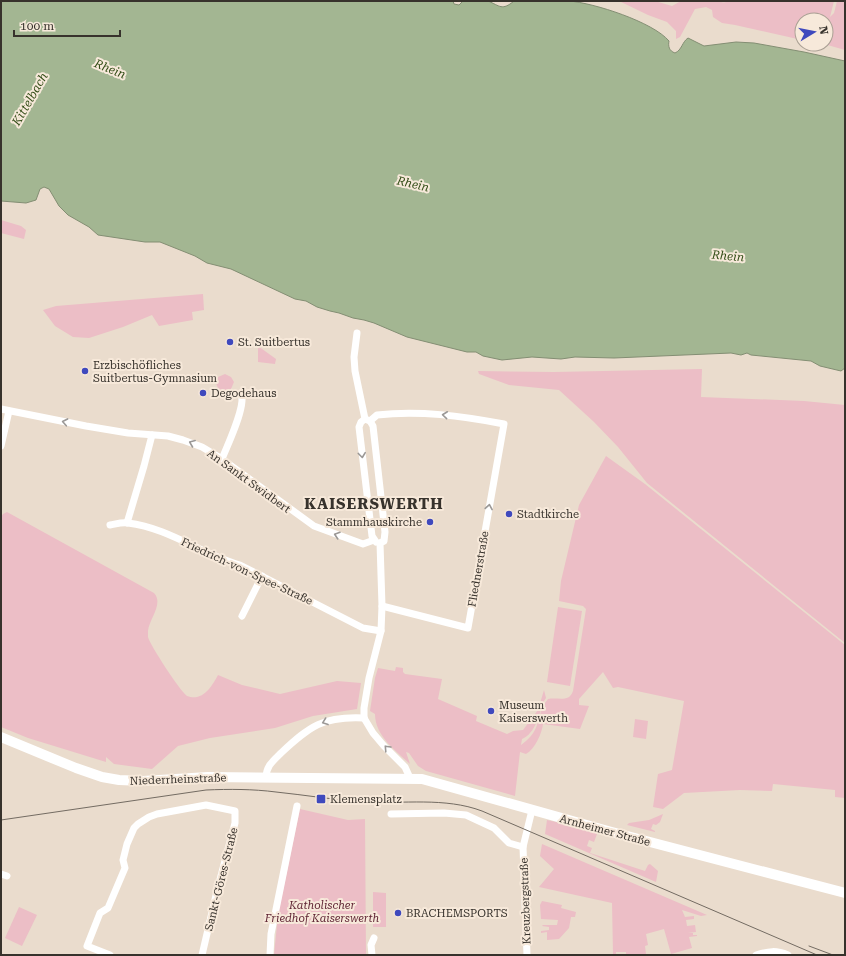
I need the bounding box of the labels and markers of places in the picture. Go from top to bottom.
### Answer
place label: St. Suitbertus [238,336,310,349]
marker: St. Suitbertus [225,337,235,347]
place label: Erzbischöfliches Suitbertus-Gymnasium [93,359,217,385]
marker: Erzbischöfliches Suitbertus-Gymnasium [80,366,90,376]
place label: Degodehaus [211,387,276,400]
marker: Degodehaus [198,388,208,398]
place label: Stadtkirche [517,508,579,521]
marker: Stadtkirche [504,509,514,519]
place label: Stammhauskirche [326,516,422,529]
marker: Stammhauskirche [425,517,435,527]
place label: Museum Kaiserswerth [499,699,568,725]
marker: Museum Kaiserswerth [486,706,496,716]
marker: Klemensplatz [315,793,327,805]
place label: Klemensplatz [330,793,402,806]
place label: BRACHEMSPORTS [406,907,508,920]
marker: BRACHEMSPORTS [393,908,403,918]

